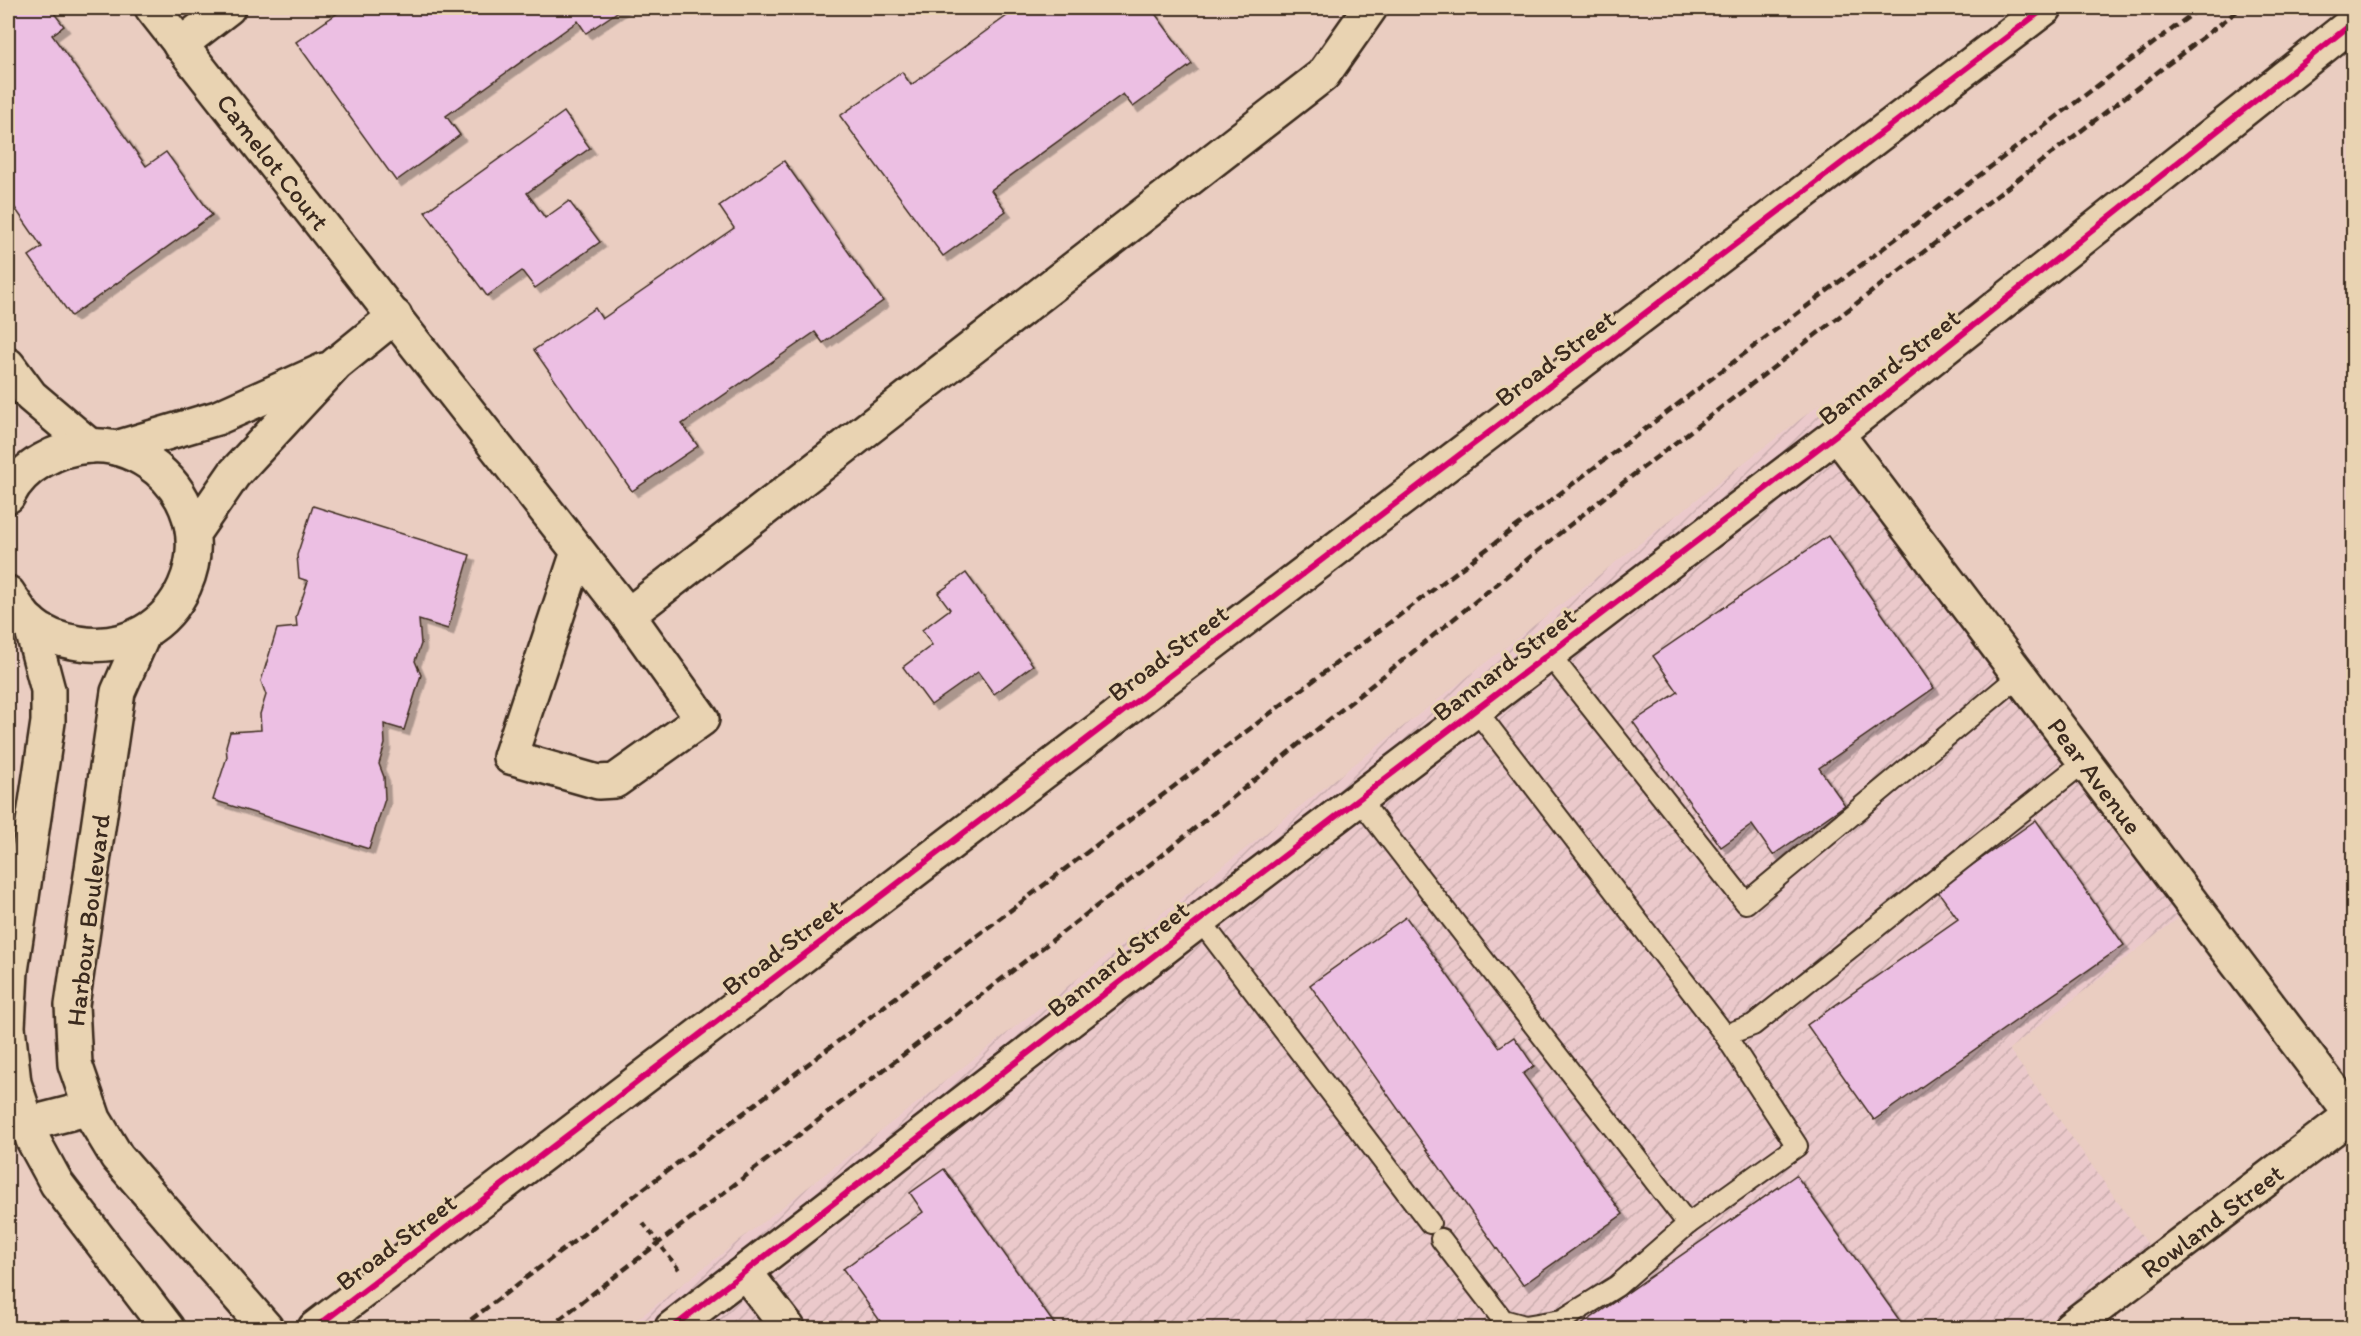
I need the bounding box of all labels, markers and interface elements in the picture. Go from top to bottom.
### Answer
street label: Camelot Court [210,87,337,237]
street label: Bannard Street [1812,301,1967,432]
street label: Broad Street [1489,302,1622,414]
street label: Broad Street [1102,597,1235,709]
street label: Bannard Street [1426,600,1582,728]
street label: Pear Avenue [2041,711,2149,841]
street label: Harbour Boulevard [59,811,117,1028]
street label: Broad Street [716,891,849,1003]
street label: Bannard Street [1041,893,1196,1024]
street label: Rowland Street [2134,1157,2290,1285]
street label: Broad Street [330,1186,463,1298]

